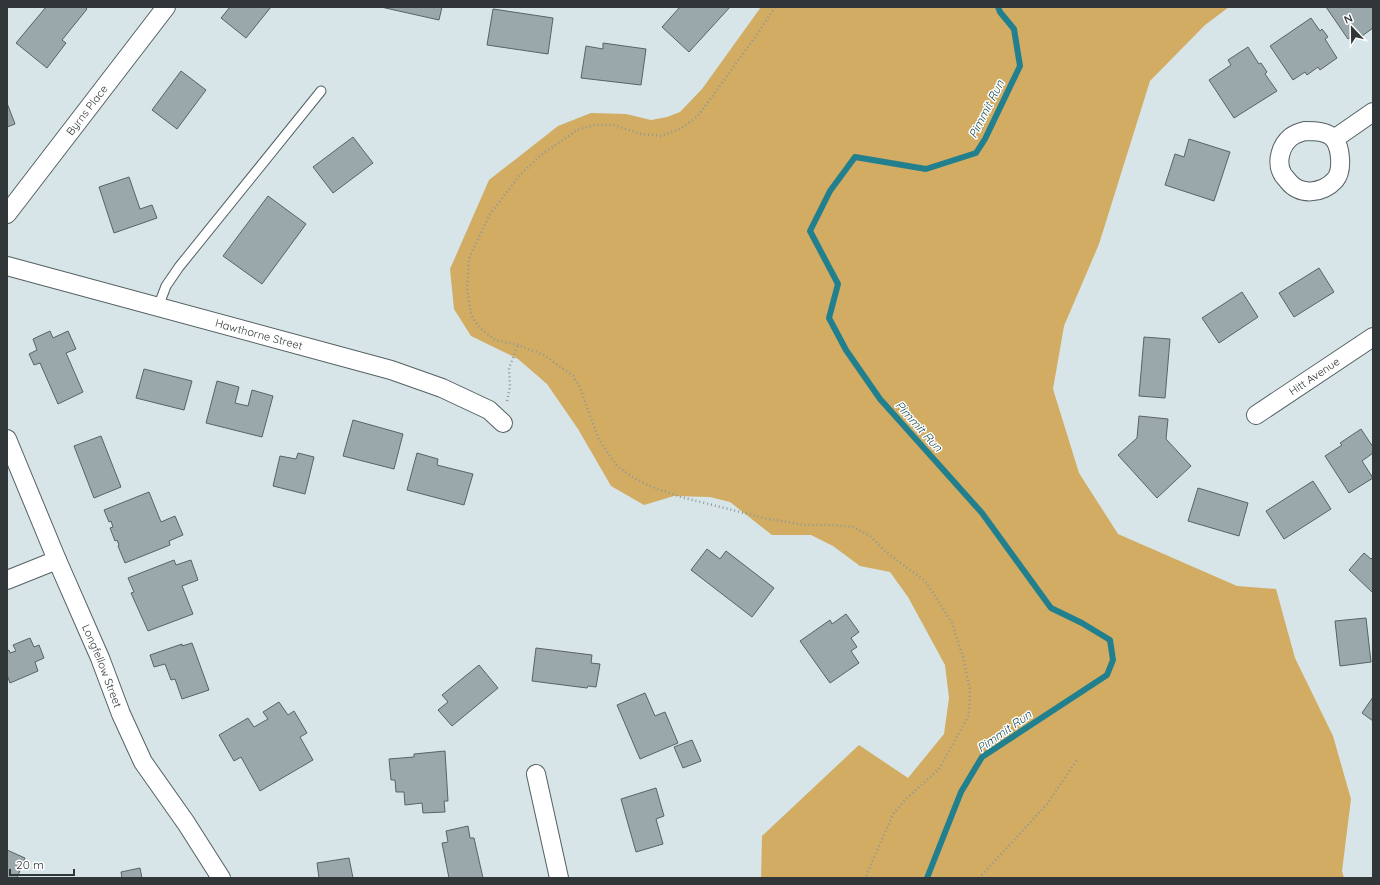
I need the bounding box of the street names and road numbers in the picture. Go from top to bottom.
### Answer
street label: Byrns Place [63,82,111,138]
street label: Hawthorne Street [214,316,304,353]
street label: Hitt Avenue [1286,354,1342,398]
street label: Longfellow Street [79,622,125,710]

